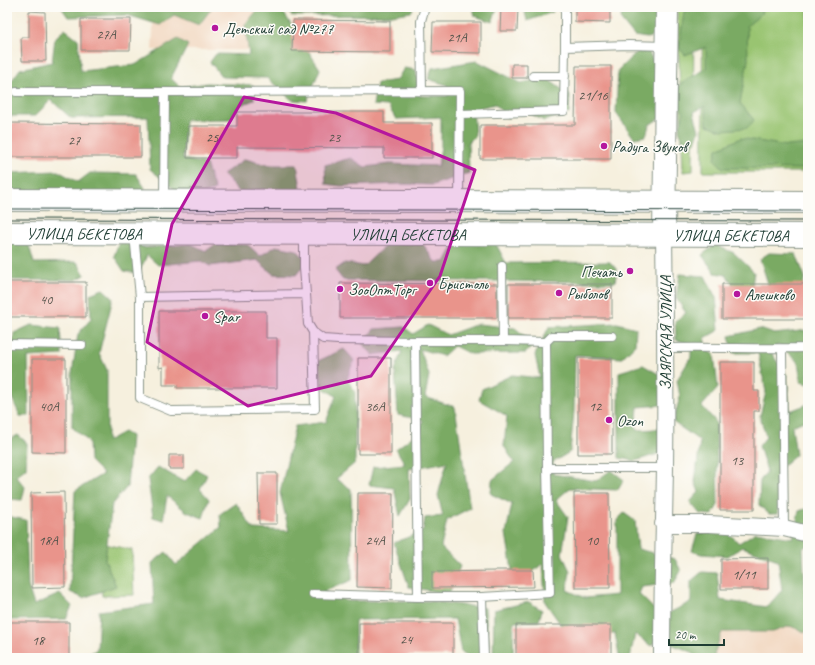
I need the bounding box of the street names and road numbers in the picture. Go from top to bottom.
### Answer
street label: УЛИЦА БЕКЕТОВА [26,224,143,244]
street label: УЛИЦА БЕКЕТОВА [350,225,467,245]
street label: УЛИЦА БЕКЕТОВА [673,226,790,246]
street label: ЗАЯРСКАЯ УЛИЦА [656,275,676,390]

